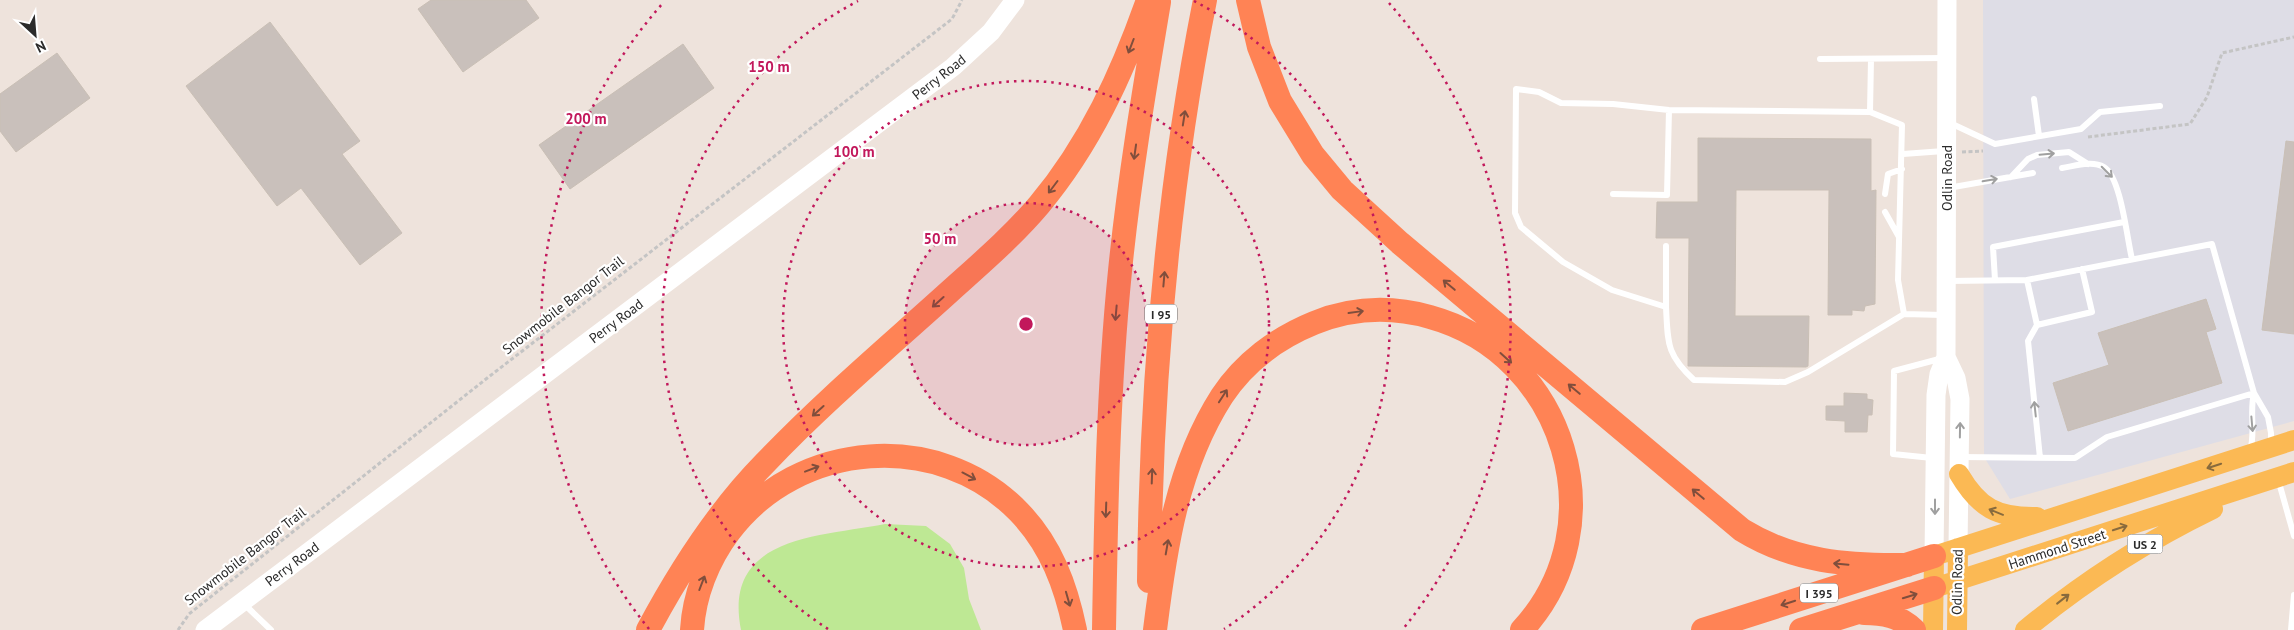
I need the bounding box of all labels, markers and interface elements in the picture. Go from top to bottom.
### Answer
north arrow [10,10,60,60]
text: N [33,37,49,57]
one-way arrow [1126,38,1136,53]
street label: Perry Road [908,50,970,104]
text: 150 m [748,57,790,76]
text: 200 m [565,109,607,128]
one-way arrow [1180,110,1190,126]
text: 100 m [833,142,875,161]
one-way arrow [1130,143,1140,159]
street label: Odlin Road [1938,145,1956,211]
one-way arrow [2039,150,2055,159]
one-way arrow [2101,166,2113,178]
one-way arrow [1982,175,1998,185]
one-way arrow [1048,180,1058,194]
text: 50 m [924,229,956,248]
street label: Snowmobile Bangor Trail [499,252,627,358]
one-way arrow [1160,271,1169,287]
one-way arrow [1443,279,1456,290]
street label: Perry Road [585,295,647,347]
one-way arrow [932,296,945,308]
road number: I 95 [1145,304,1177,324]
one-way arrow [1112,305,1121,321]
one-way arrow [1348,306,1364,316]
centre of rings [1017,315,1035,333]
one-way arrow [1500,353,1513,364]
one-way arrow [1567,384,1580,395]
one-way arrow [1217,389,1228,403]
one-way arrow [2030,402,2040,418]
one-way arrow [811,405,824,417]
one-way arrow [2247,416,2257,432]
one-way arrow [1955,422,1965,438]
one-way arrow [2207,462,2223,471]
one-way arrow [804,464,819,474]
one-way arrow [1148,469,1157,485]
one-way arrow [961,472,976,481]
one-way arrow [1692,489,1705,500]
one-way arrow [1930,498,1940,514]
one-way arrow [1102,502,1111,518]
street label: Snowmobile Bangor Trail [181,503,309,609]
one-way arrow [1989,506,2004,516]
one-way arrow [2112,523,2128,533]
street label: Hammond Street [2006,525,2108,573]
road number: US 2 [2128,534,2162,554]
street label: Perry Road [261,538,323,590]
one-way arrow [1163,540,1173,556]
street label: Odlin Road [1947,549,1967,615]
one-way arrow [1834,559,1850,568]
one-way arrow [698,575,707,591]
road number: I 395 [1800,584,1838,602]
one-way arrow [1063,590,1073,606]
one-way arrow [1902,591,1917,600]
one-way arrow [2056,594,2069,605]
one-way arrow [1780,598,1796,608]

